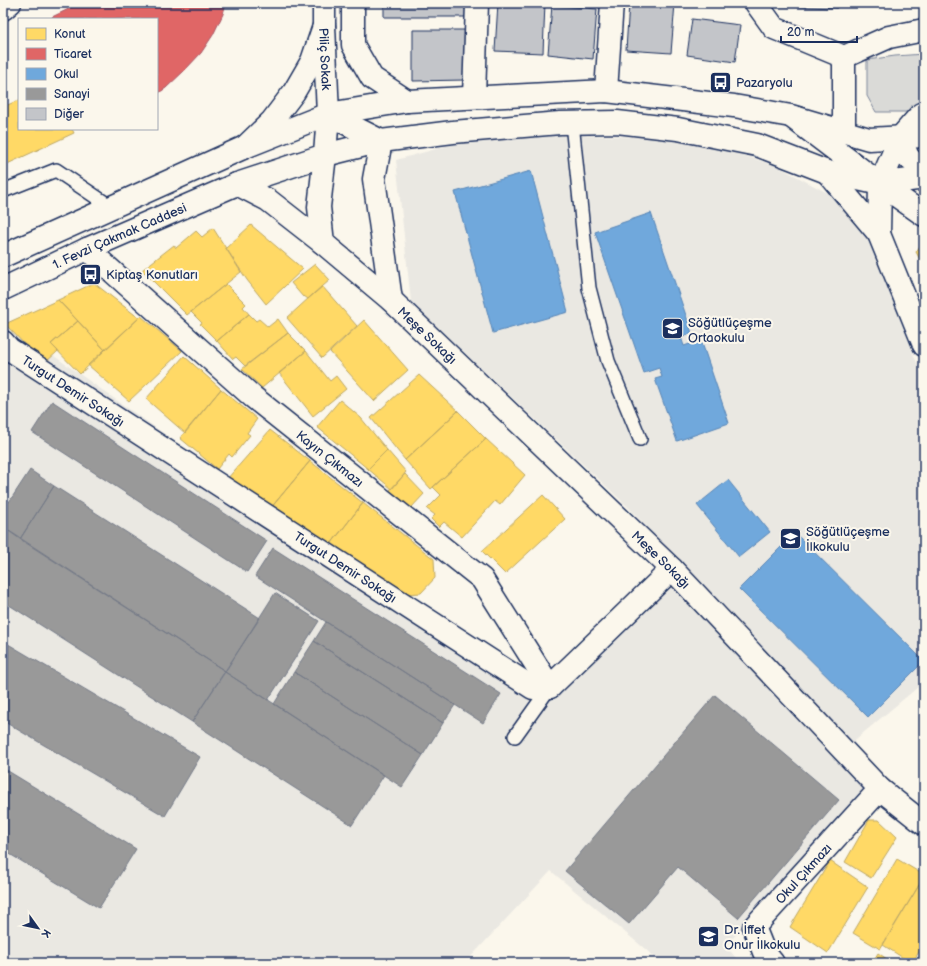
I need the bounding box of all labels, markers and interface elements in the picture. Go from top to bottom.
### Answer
legend [18,18,158,130]
scale bar [781,18,857,44]
text: 20 m [787,25,814,40]
text: Konut [54,27,86,42]
street label: Piliç Sokak [315,27,334,91]
text: Ticaret [54,47,92,62]
text: Okul [54,67,78,82]
bus stop icon: Pazaryolu [708,69,734,95]
place label: Pazaryolu [736,75,793,91]
text: Sanayi [54,87,90,102]
text: Diğer [54,107,85,122]
street label: 1. Fevzi Çakmak Caddesi [50,200,189,273]
bus stop icon: Kiptaş Konutları [77,261,103,287]
place label: Kiptaş Konutları [106,267,198,283]
street label: Meşe Sokağı [394,304,460,368]
place label: Söğütlüçeşme Ortaokulu [688,315,772,346]
school or university icon: Söğütlüçeşme Ortaokulu [659,316,685,342]
street label: Turgut Demir Sokağı [19,353,127,431]
street label: Kayın Çıkmazı [293,427,366,491]
place label: Söğütlüçeşme İlkokulu [806,524,890,555]
school or university icon: Söğütlüçeşme İlkokulu [777,525,803,551]
street label: Meşe Sokağı [628,528,693,592]
street label: Turgut Demir Sokağı [291,529,399,607]
street label: Okul Çıkmazı [772,840,835,907]
north arrow [18,908,58,948]
place label: Dr. İffet Onur İlkokulu [724,922,800,953]
school or university icon: Dr. İffet Onur İlkokulu [695,923,721,949]
text: K [38,926,53,940]

